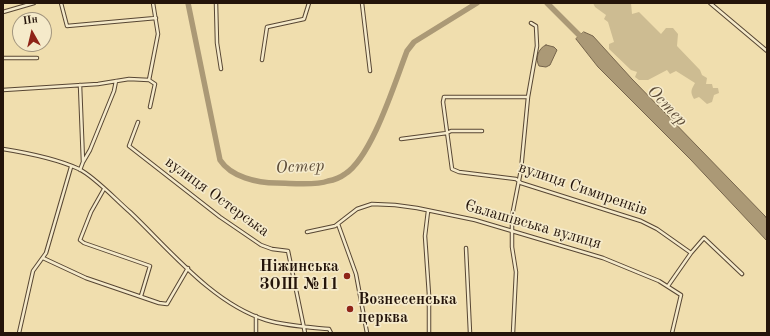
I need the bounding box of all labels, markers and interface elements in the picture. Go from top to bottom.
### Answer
north arrow [12,12,52,52]
text: Пн [22,14,39,27]
water label: Остер [643,81,691,131]
street label: вулиця Остерська [161,153,273,241]
water label: Остер [275,156,325,178]
street label: вулиця Симиренків [516,158,650,220]
street label: Євлашівська вулиця [463,196,603,254]
place label: Ніжинська ЗОШ №11 [259,257,339,295]
marker: Ніжинська ЗОШ №11 [342,271,352,281]
place label: Вознесенська церква [358,290,457,328]
marker: Вознесенська церква [345,304,355,314]

